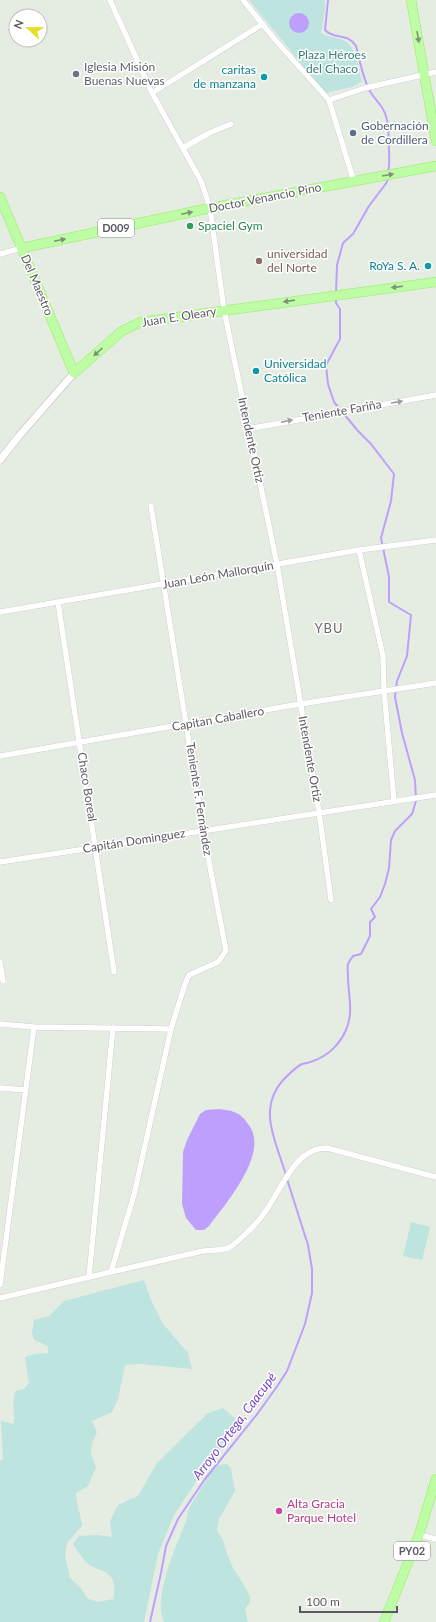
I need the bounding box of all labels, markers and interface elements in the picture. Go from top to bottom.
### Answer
north arrow [8,8,48,48]
text: N [11,18,26,30]
one-way arrow [415,31,421,43]
park label: Plaza Héroes del Chaco [298,47,366,76]
place label: Iglesia Misión Buenas Nuevas [84,59,165,88]
place label: caritas de manzana [193,62,256,91]
marker: Iglesia Misión Buenas Nuevas [71,69,81,79]
marker: caritas de manzana [259,72,269,82]
place label: Gobernación de Cordillera [361,118,429,147]
marker: Gobernación de Cordillera [348,128,358,138]
one-way arrow [382,172,394,178]
street label: Doctor Venancio Pino [207,179,323,216]
one-way arrow [181,210,193,216]
place label: Spaciel Gym [198,218,263,233]
road number: D009 [98,219,134,237]
marker: Spaciel Gym [185,221,195,231]
one-way arrow [54,237,66,243]
place label: universidad del Norte [267,246,327,275]
street label: Del Maestro [18,252,57,318]
marker: universidad del Norte [254,256,264,266]
place label: RoYa S. A. [369,258,420,273]
marker: RoYa S. A. [423,261,433,271]
one-way arrow [391,284,403,290]
one-way arrow [283,298,295,304]
street label: Juan E. Oleary [141,303,218,330]
one-way arrow [93,347,103,357]
place label: Universidad Católica [264,356,326,385]
marker: Universidad Católica [251,366,261,376]
street label: Intendente Ortiz [235,396,268,485]
street label: Teniente Fariña [301,396,383,425]
one-way arrow [391,399,403,405]
one-way arrow [280,418,293,424]
street label: Juan León Mallorquín [161,557,275,592]
district label: YBU [314,620,344,636]
street label: Capitan Caballero [171,703,265,734]
street label: Intendente Ortiz [296,715,326,804]
street label: Teniente F. Fernández [183,741,216,857]
street label: Chaco Boreal [75,751,100,823]
street label: Capitán Dominguez [82,825,187,856]
water label: Arroyo Ortega, Caacupé [188,1369,279,1483]
place label: Alta Gracia Parque Hotel [287,1496,356,1525]
marker: Alta Gracia Parque Hotel [274,1506,284,1516]
road number: PY02 [394,1542,430,1560]
scale bar [300,1588,397,1614]
text: 100 m [306,1594,340,1609]

